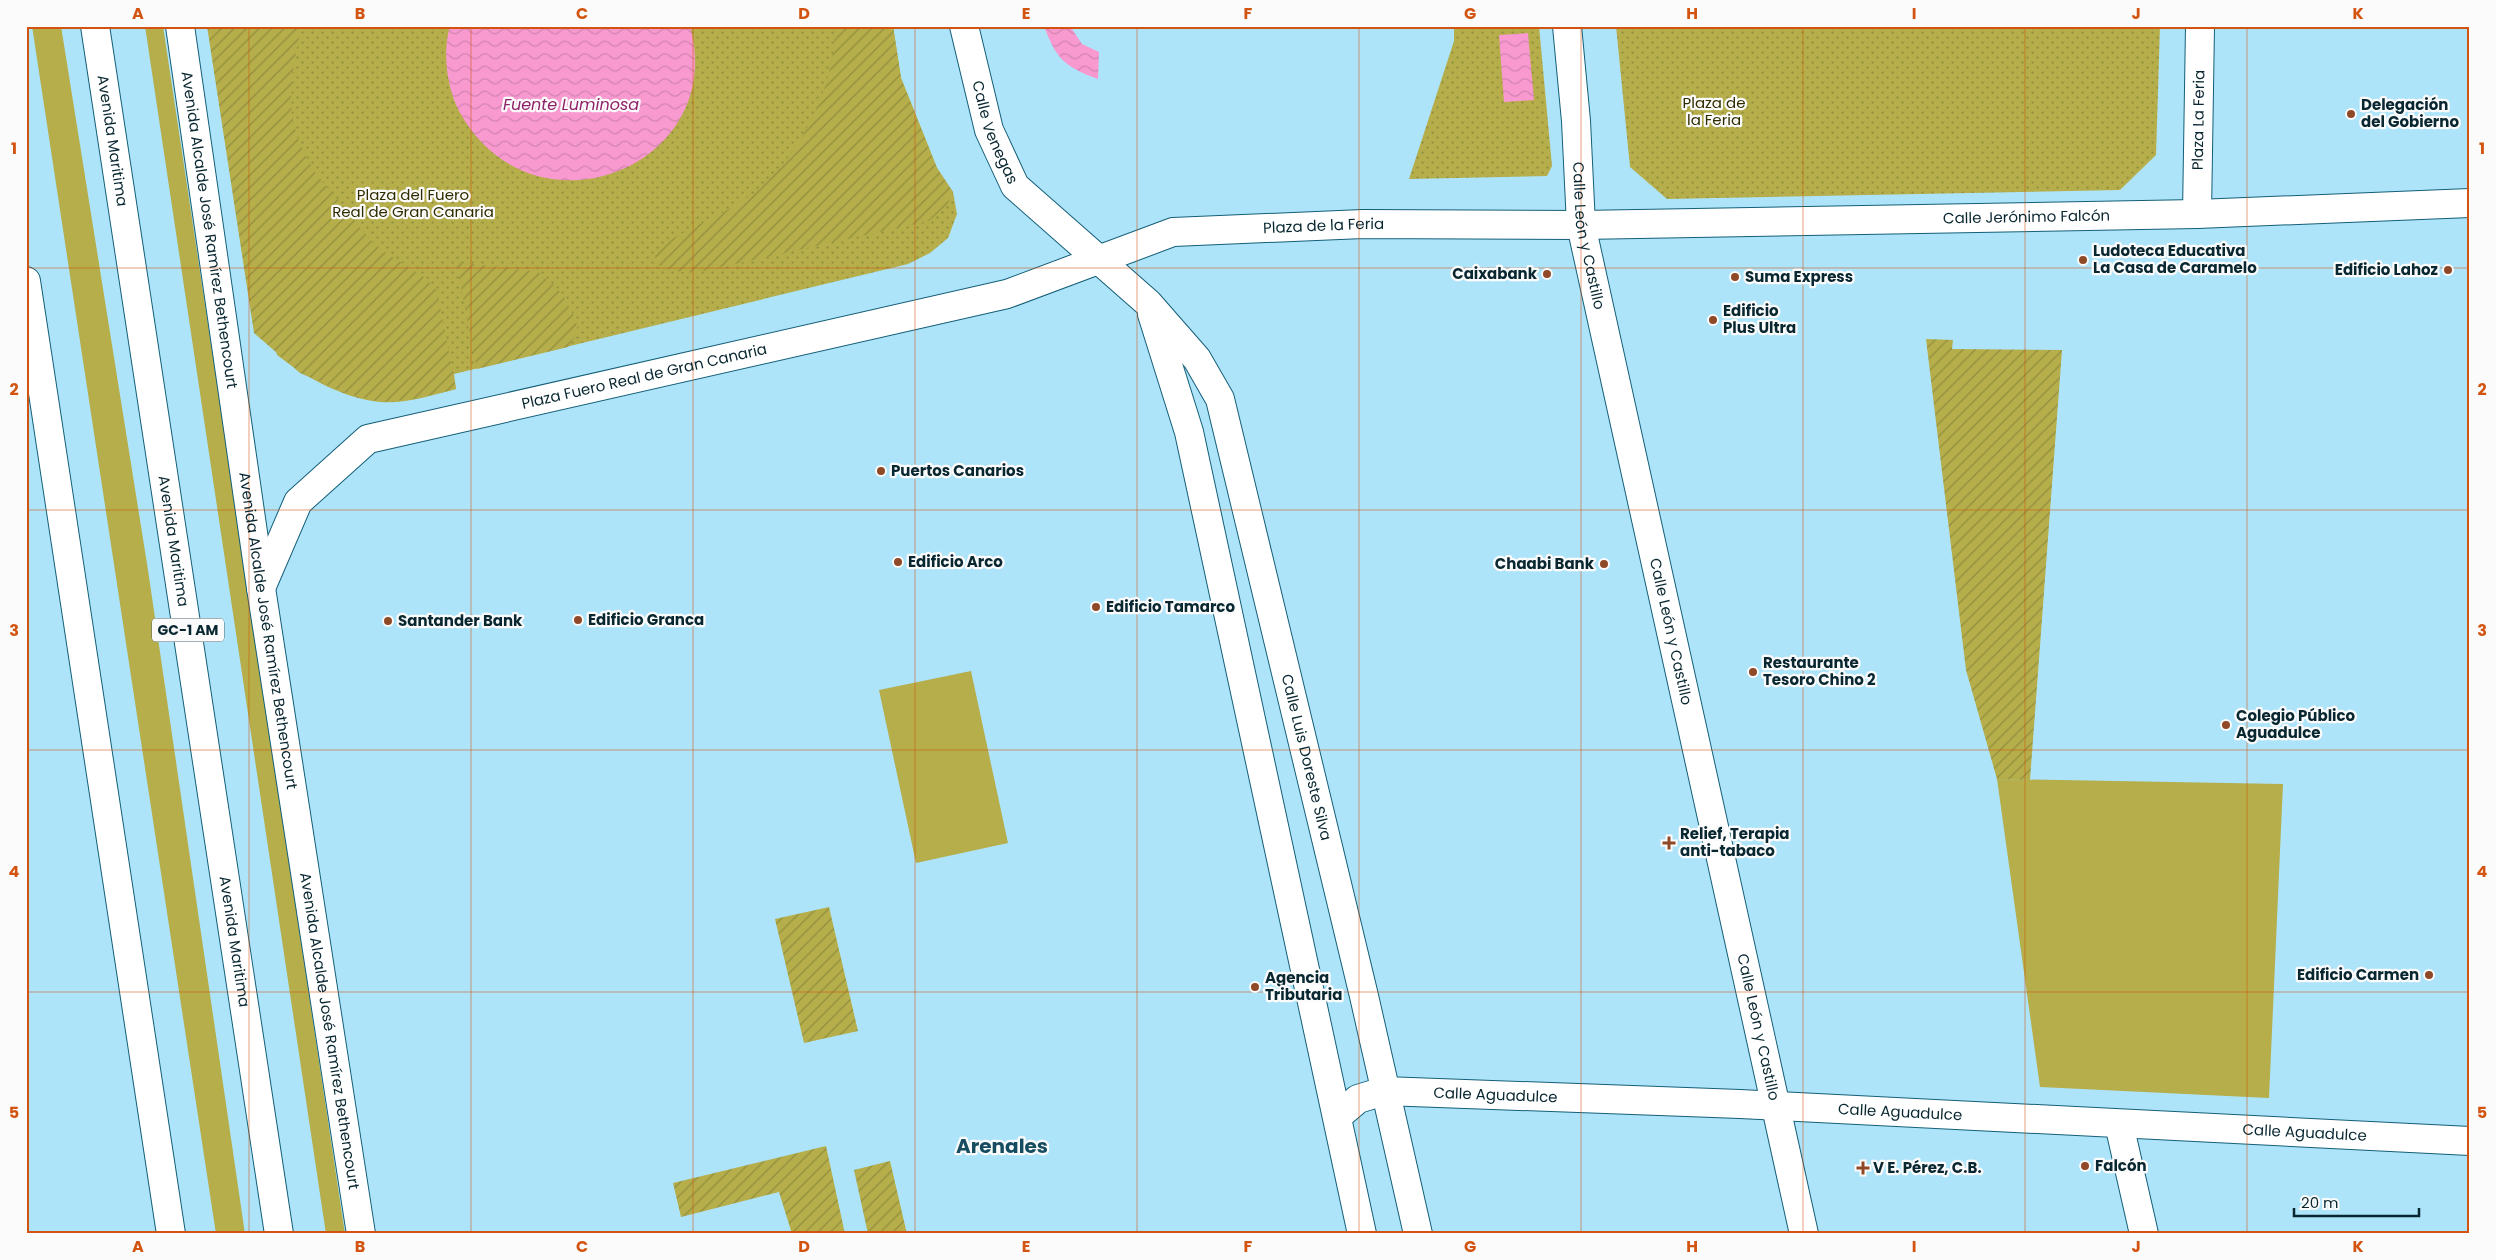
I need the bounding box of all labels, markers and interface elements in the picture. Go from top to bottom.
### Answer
text: A [132,2,144,25]
text: B [355,2,365,25]
text: C [576,2,588,25]
text: D [798,2,810,25]
text: E [1022,2,1030,25]
text: F [1244,2,1253,25]
text: G [1464,2,1476,25]
text: H [1686,2,1698,25]
text: I [1912,2,1916,25]
text: J [2131,2,2141,25]
text: K [2352,2,2364,25]
street label: Avenida Alcalde José Ramírez Bethencourt [177,70,243,390]
street label: Plaza La Feria [2187,70,2209,170]
street label: Avenida Maritima [93,73,133,208]
street label: Calle Venegas [967,78,1024,187]
park label: Plaza de la Feria [1683,92,1745,130]
water label: Fuente Luminosa [503,93,639,116]
place label: Delegación del Gobierno [2361,94,2459,132]
marker: Delegación del Gobierno [2345,108,2357,120]
text: 1 [11,137,17,160]
text: 1 [2479,137,2485,160]
street label: Calle León y Castillo [1568,161,1610,311]
park label: Plaza del Fuero Real de Gran Canaria [332,184,494,222]
street label: Calle Jerónimo Falcón [1943,205,2110,229]
street label: Plaza de la Feria [1263,213,1384,238]
place label: Ludoteca Educativa La Casa de Caramelo [2093,240,2257,278]
marker: Ludoteca Educativa La Casa de Caramelo [2077,254,2089,266]
place label: Edificio Lahoz [2335,259,2438,280]
place label: Caixabank [1452,263,1538,284]
marker: Edificio Lahoz [2442,264,2454,276]
place label: Suma Express [1745,266,1853,287]
marker: Caixabank [1541,268,1553,280]
marker: Suma Express [1729,271,1741,283]
place label: Edificio Plus Ultra [1723,300,1796,338]
marker: Edificio Plus Ultra [1707,314,1719,326]
street label: Plaza Fuero Real de Gran Canaria [519,338,769,414]
text: 2 [9,378,19,401]
text: 2 [2477,378,2487,401]
place label: Puertos Canarios [891,460,1024,481]
marker: Puertos Canarios [875,465,887,477]
street label: Avenida Alcalde José Ramírez Bethencourt [234,471,303,791]
street label: Avenida Maritima [154,474,194,608]
place label: Edificio Arco [908,551,1003,572]
place label: Chaabi Bank [1495,553,1595,574]
marker: Edificio Arco [892,556,904,568]
street label: Calle León y Castillo [1645,556,1698,707]
marker: Chaabi Bank [1598,558,1610,570]
place label: Edificio Tamarco [1106,596,1235,617]
marker: Edificio Tamarco [1090,601,1102,613]
place label: Edificio Granca [588,609,704,630]
place label: Santander Bank [398,610,523,631]
marker: Edificio Granca [572,614,584,626]
marker: Santander Bank [382,615,394,627]
road number: GC-1 AM [152,618,224,642]
text: 3 [9,619,19,642]
text: 3 [2477,619,2487,642]
place label: Restaurante Tesoro Chino 2 [1763,652,1876,690]
marker: Restaurante Tesoro Chino 2 [1747,666,1759,678]
street label: Calle Luis Doreste Silva [1277,672,1337,843]
place label: Colegio Público Aguadulce [2236,705,2356,743]
marker: Colegio Público Aguadulce [2220,719,2232,731]
place label: Relief, Terapia anti-tabaco [1680,823,1790,861]
marker: Relief, Terapia anti-tabaco [1662,836,1676,850]
text: 4 [9,860,20,883]
text: 4 [2477,860,2488,883]
street label: Avenida Alcalde José Ramírez Bethencourt [295,871,365,1191]
street label: Avenida Maritima [215,874,255,1008]
street label: Calle León y Castillo [1732,952,1785,1102]
place label: Edificio Carmen [2297,964,2419,985]
place label: Agencia Tributaria [1265,967,1342,1005]
marker: Edificio Carmen [2423,969,2435,981]
marker: Agencia Tributaria [1249,981,1261,993]
street label: Calle Aguadulce [1433,1082,1558,1107]
street label: Calle Aguadulce [1837,1098,1963,1125]
text: 5 [9,1101,19,1124]
text: 5 [2477,1101,2487,1124]
street label: Calle Aguadulce [2242,1118,2367,1146]
district label: Arenales [956,1132,1048,1160]
place label: Falcón [2095,1155,2147,1176]
place label: V E. Pérez, C.B. [1873,1157,1982,1178]
marker: Falcón [2079,1160,2091,1172]
marker: V E. Pérez, C.B. [1857,1162,1869,1174]
scale bar [2294,1185,2418,1217]
text: 20 m [2301,1192,2339,1213]
text: A [132,1235,144,1258]
text: B [355,1235,365,1258]
text: C [576,1235,588,1258]
text: D [798,1235,810,1258]
text: E [1022,1235,1030,1258]
text: F [1244,1235,1253,1258]
text: G [1464,1235,1476,1258]
text: H [1686,1235,1698,1258]
text: I [1912,1235,1916,1258]
text: J [2131,1235,2141,1258]
text: K [2352,1235,2364,1258]

